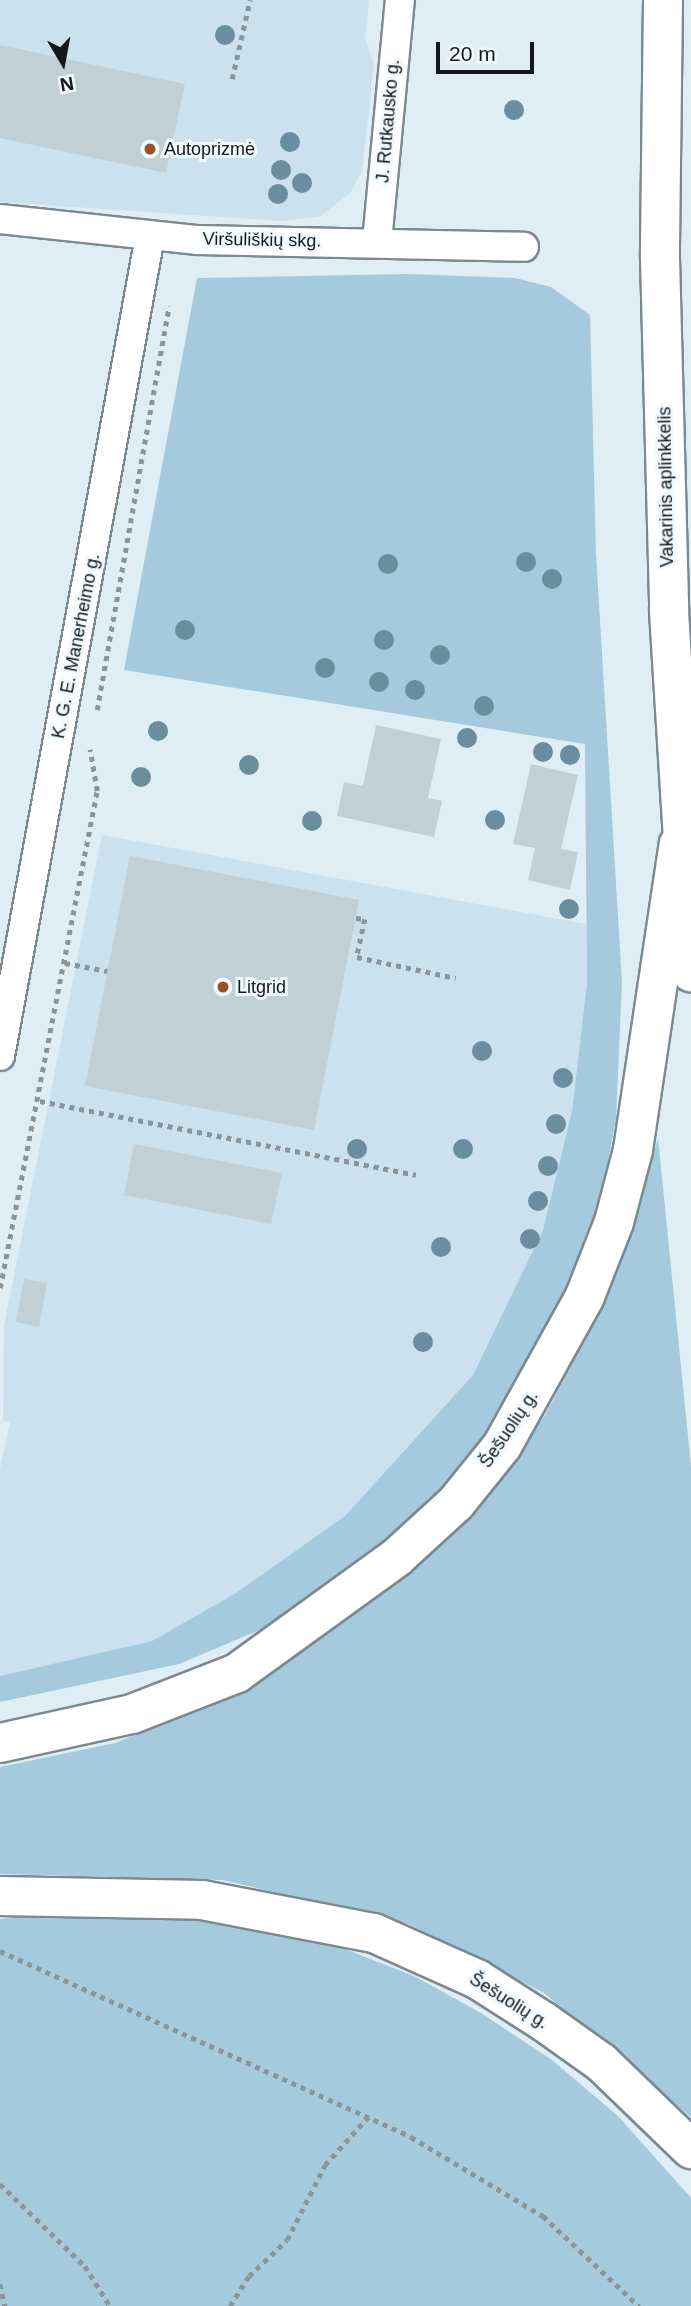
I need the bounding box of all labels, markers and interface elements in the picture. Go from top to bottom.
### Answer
north arrow [28,28,98,98]
scale bar [439,28,537,72]
text: 20 m [449,42,496,65]
street label: J. Rutkausko g. [372,58,404,184]
text: N [58,73,75,96]
place label: Autoprizmė [164,138,255,160]
marker: Autoprizmė [142,141,158,157]
street label: Viršuliškių skg. [202,228,322,252]
street label: Vakarinis aplinkkelis [654,406,678,568]
street label: K. G. E. Manerheimo g. [47,552,105,740]
place label: Litgrid [237,976,286,998]
marker: Litgrid [215,979,231,995]
street label: Šešuolių g. [475,1386,543,1472]
street label: Šešuolių g. [466,1968,552,2034]

